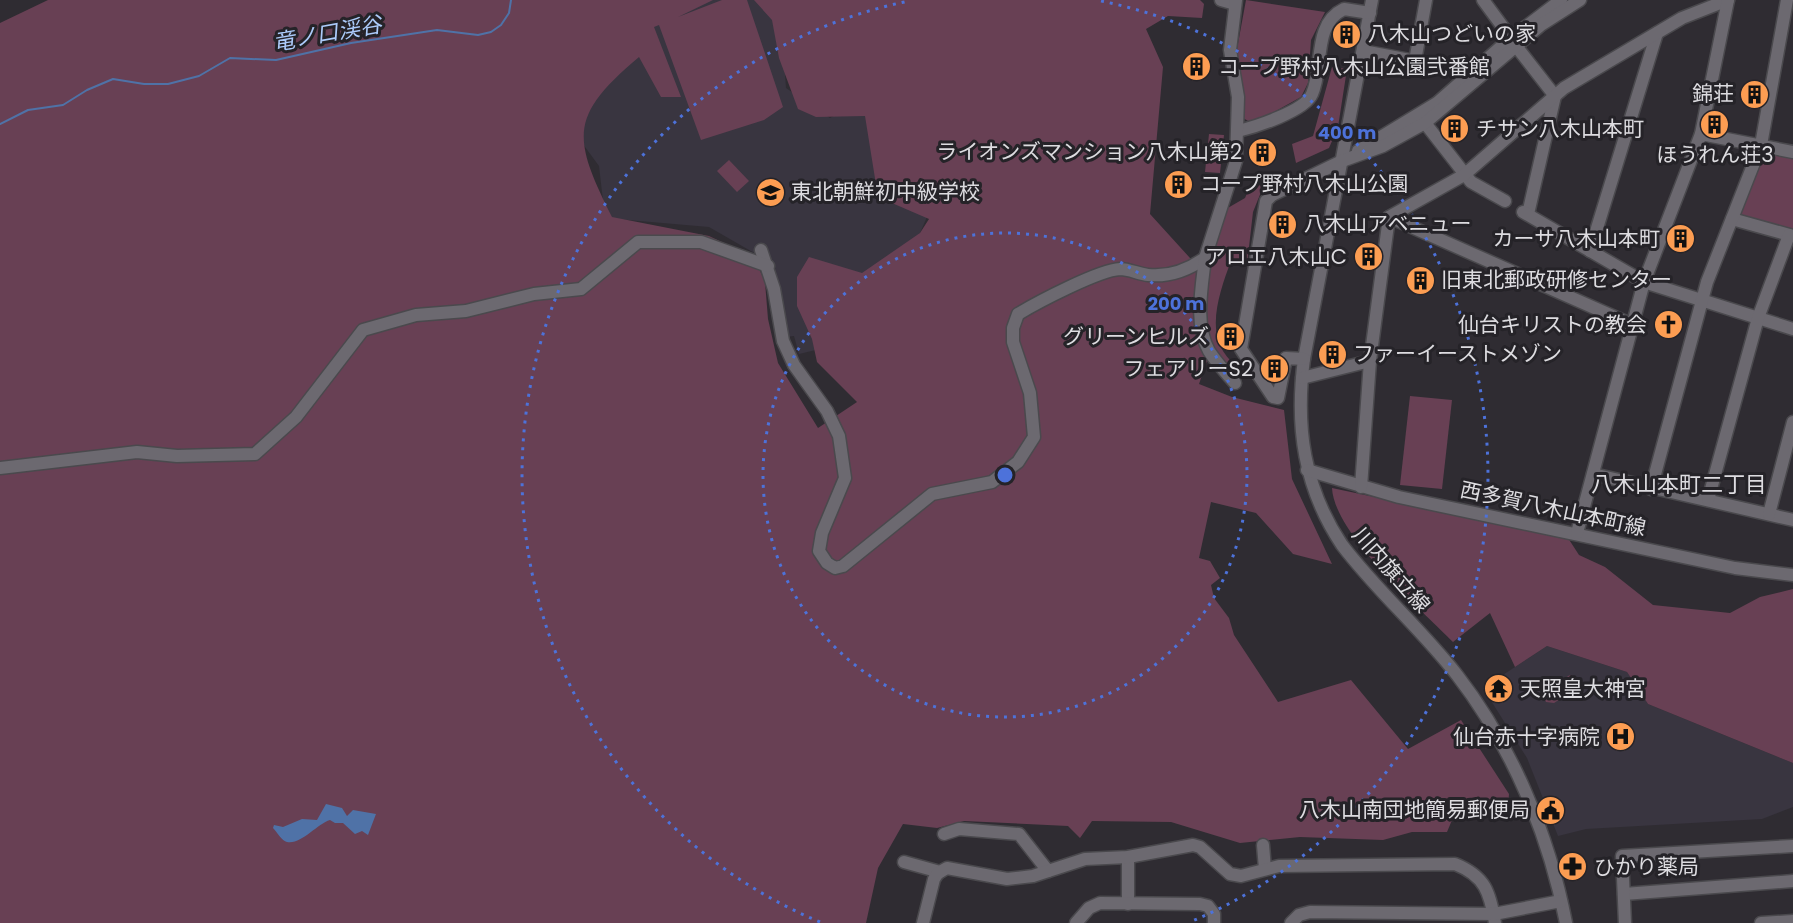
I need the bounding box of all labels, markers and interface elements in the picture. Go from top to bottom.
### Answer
water label: 竜ノ口渓谷 [270,8,386,58]
building icon: 八木山つどいの家 [1331,18,1363,50]
place label: 八木山つどいの家 [1368,19,1536,48]
building icon: コープ野村八木山公園弐番館 [1181,51,1213,83]
place label: コープ野村八木山公園弐番館 [1218,52,1490,81]
building icon: 錦荘 [1739,78,1771,110]
place label: 錦荘 [1692,79,1734,108]
building icon: ほうれん荘3 [1699,108,1731,140]
building icon: チサン八木山本町 [1439,113,1471,145]
place label: チサン八木山本町 [1476,114,1644,143]
text: 400 m [1318,120,1376,145]
building icon: ライオンズマンション八木山第2 [1247,136,1279,168]
place label: ライオンズマンション八木山第2 [936,137,1242,166]
place label: ほうれん荘3 [1656,140,1774,169]
building icon: コープ野村八木山公園 [1163,168,1195,200]
place label: コープ野村八木山公園 [1200,169,1409,198]
school or university icon: 東北朝鮮初中級学校 [754,176,786,208]
place label: 東北朝鮮初中級学校 [791,177,980,206]
building icon: 八木山アベニュー [1267,208,1299,240]
place label: 八木山アベニュー [1304,209,1472,238]
building icon: カーサ八木山本町 [1665,223,1697,255]
place label: カーサ八木山本町 [1492,224,1660,253]
building icon: アロエ八木山C [1352,241,1384,273]
place label: アロエ八木山C [1205,242,1347,271]
building icon: 旧東北郵政研修センター [1404,264,1436,296]
place label: 旧東北郵政研修センター [1441,265,1672,294]
text: 200 m [1148,291,1204,316]
church icon: 仙台キリストの教会 [1652,309,1684,341]
place label: 仙台キリストの教会 [1458,310,1647,339]
building icon: グリーンヒルズ [1214,321,1246,353]
place label: グリーンヒルズ [1063,322,1209,351]
building icon: ファーイーストメゾン [1316,338,1348,370]
place label: ファーイーストメゾン [1353,339,1562,368]
building icon: フェアリーS2 [1258,353,1290,385]
place label: フェアリーS2 [1124,354,1253,383]
centre of rings [995,465,1015,485]
district label: 八木山本町二丁目 [1591,469,1767,500]
street label: 西多賀八木山本町線 [1458,475,1649,542]
street label: 川内旗立線 [1346,521,1437,619]
temple icon: 天照皇大神宮 [1483,673,1515,705]
place label: 天照皇大神宮 [1520,674,1646,703]
hospital icon: 仙台赤十字病院 [1605,721,1637,753]
place label: 仙台赤十字病院 [1453,722,1600,751]
public building icon: 八木山南団地簡易郵便局 [1535,794,1567,826]
place label: 八木山南団地簡易郵便局 [1299,795,1530,824]
pharmacy icon: ひかり薬局 [1557,851,1589,883]
place label: ひかり薬局 [1594,852,1699,881]

